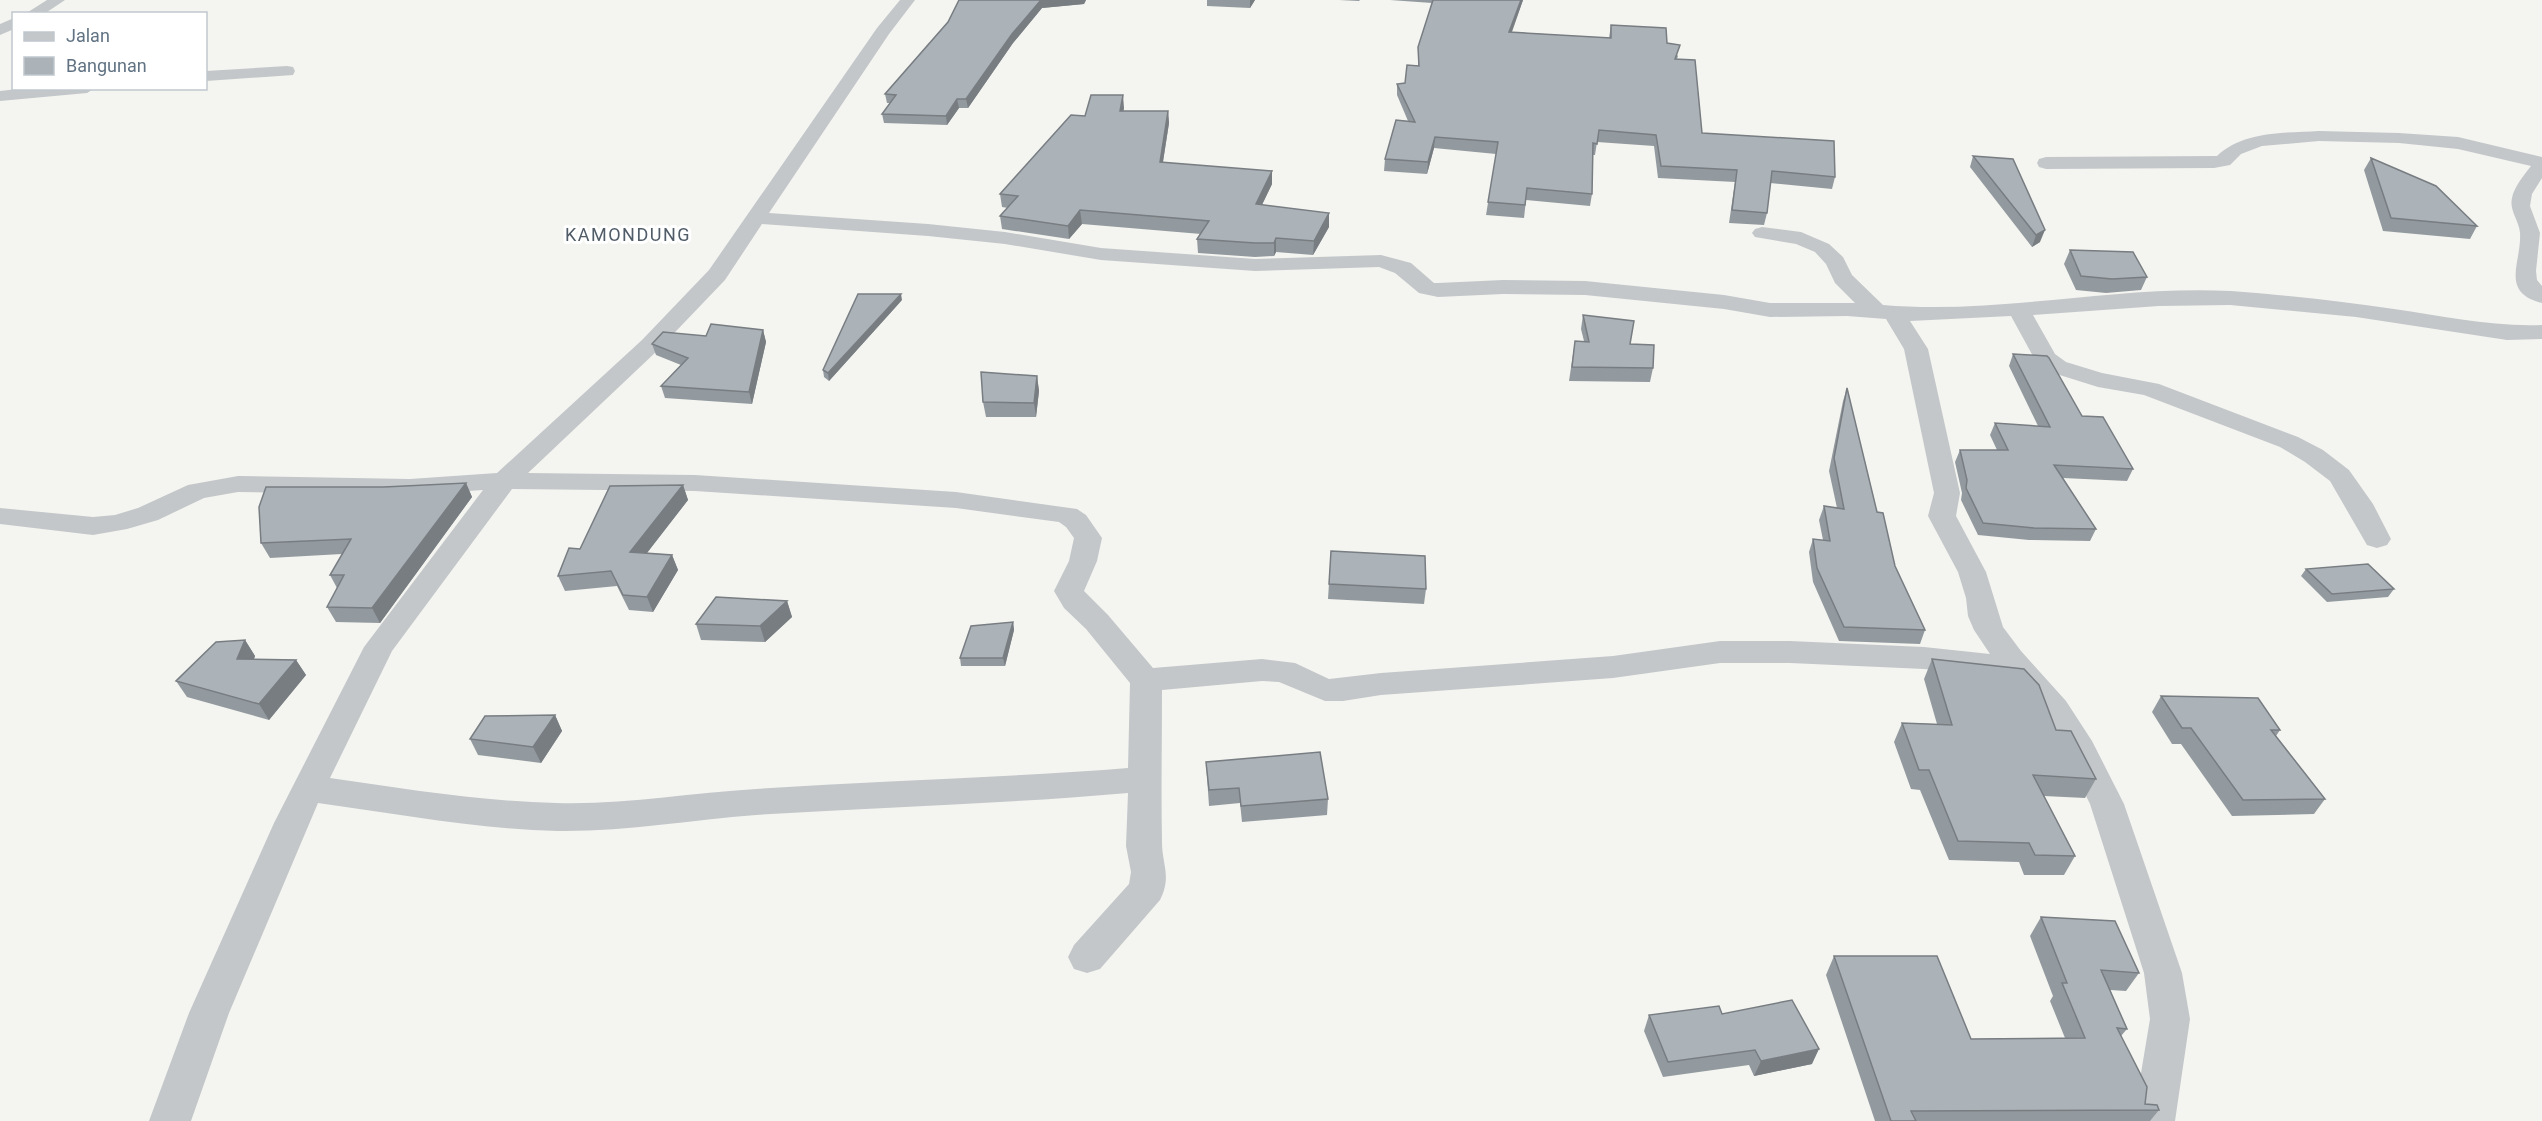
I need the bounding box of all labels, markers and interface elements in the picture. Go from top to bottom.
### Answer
legend [12,12,207,90]
text: Jalan [66,25,110,46]
text: Bangunan [66,55,147,76]
district label: KAMONDUNG [565,224,691,245]

